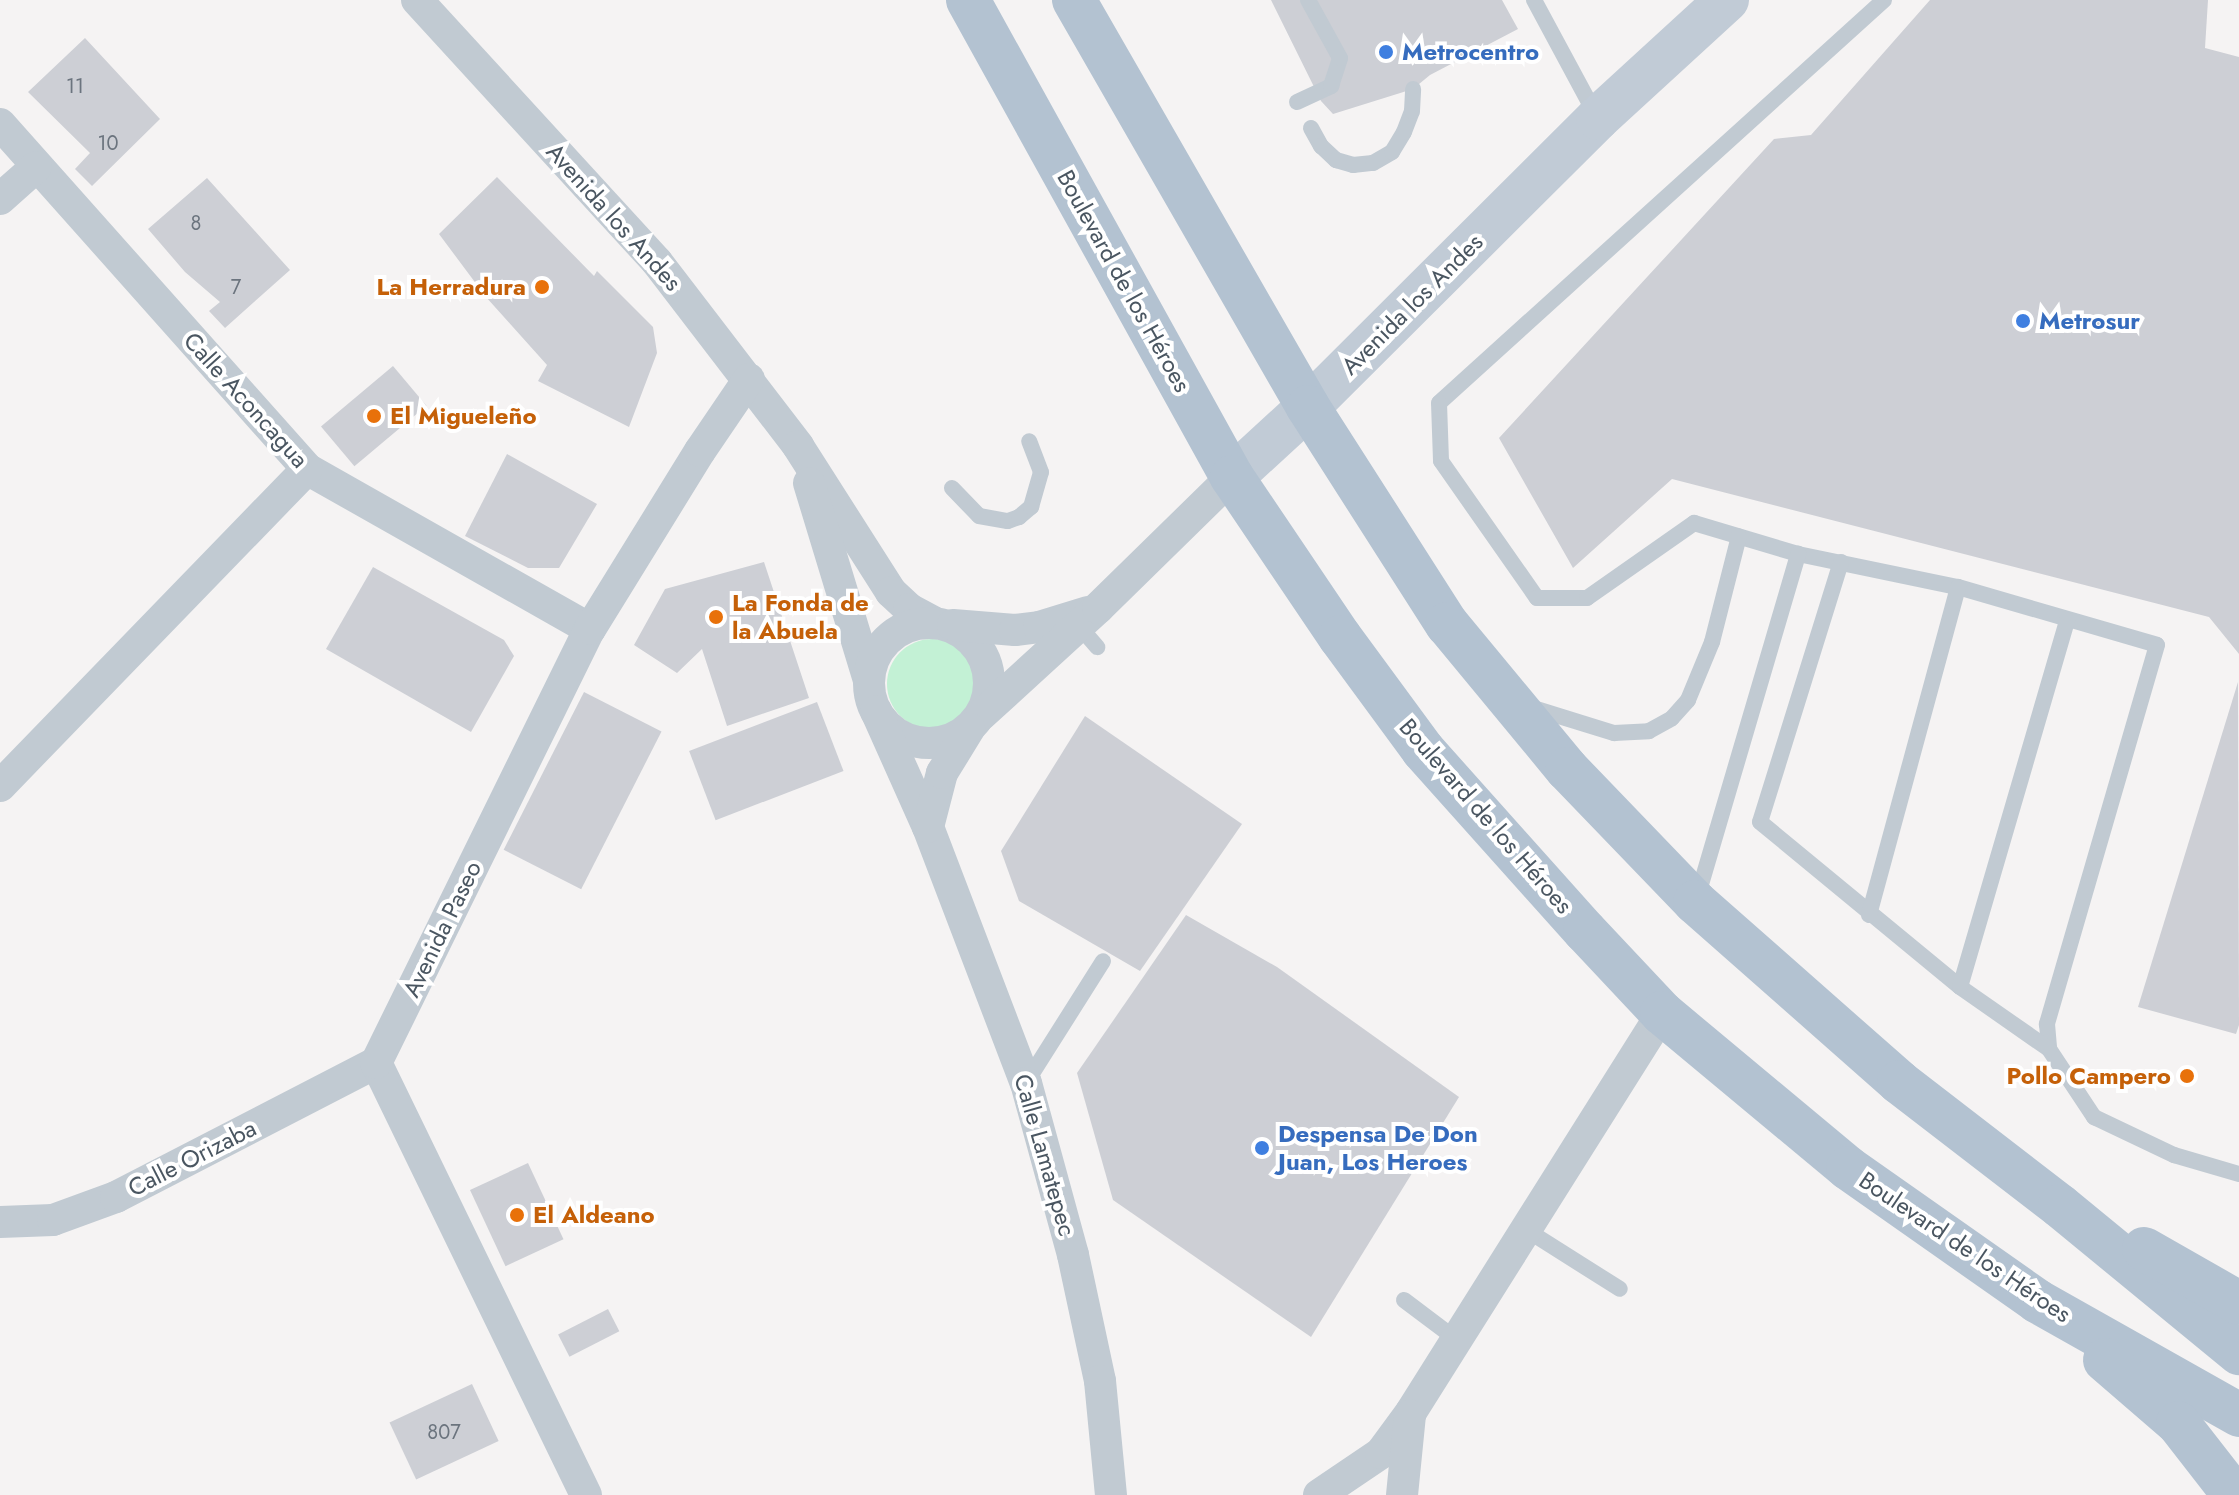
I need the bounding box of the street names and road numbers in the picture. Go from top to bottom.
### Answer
street label: Avenida los Andes [540,137,688,297]
street label: Boulevard de los Héroes [1051,165,1197,397]
street label: Avenida los Andes [1335,227,1489,381]
street label: Calle Aconcagua [178,326,314,474]
street label: Boulevard de los Héroes [1393,713,1579,919]
street label: Avenida Paseo [397,856,487,1002]
street label: Calle Lamatepec [1008,1071,1082,1239]
street label: Calle Orizaba [123,1113,261,1203]
street label: Boulevard de los Héroes [1854,1165,2076,1329]

